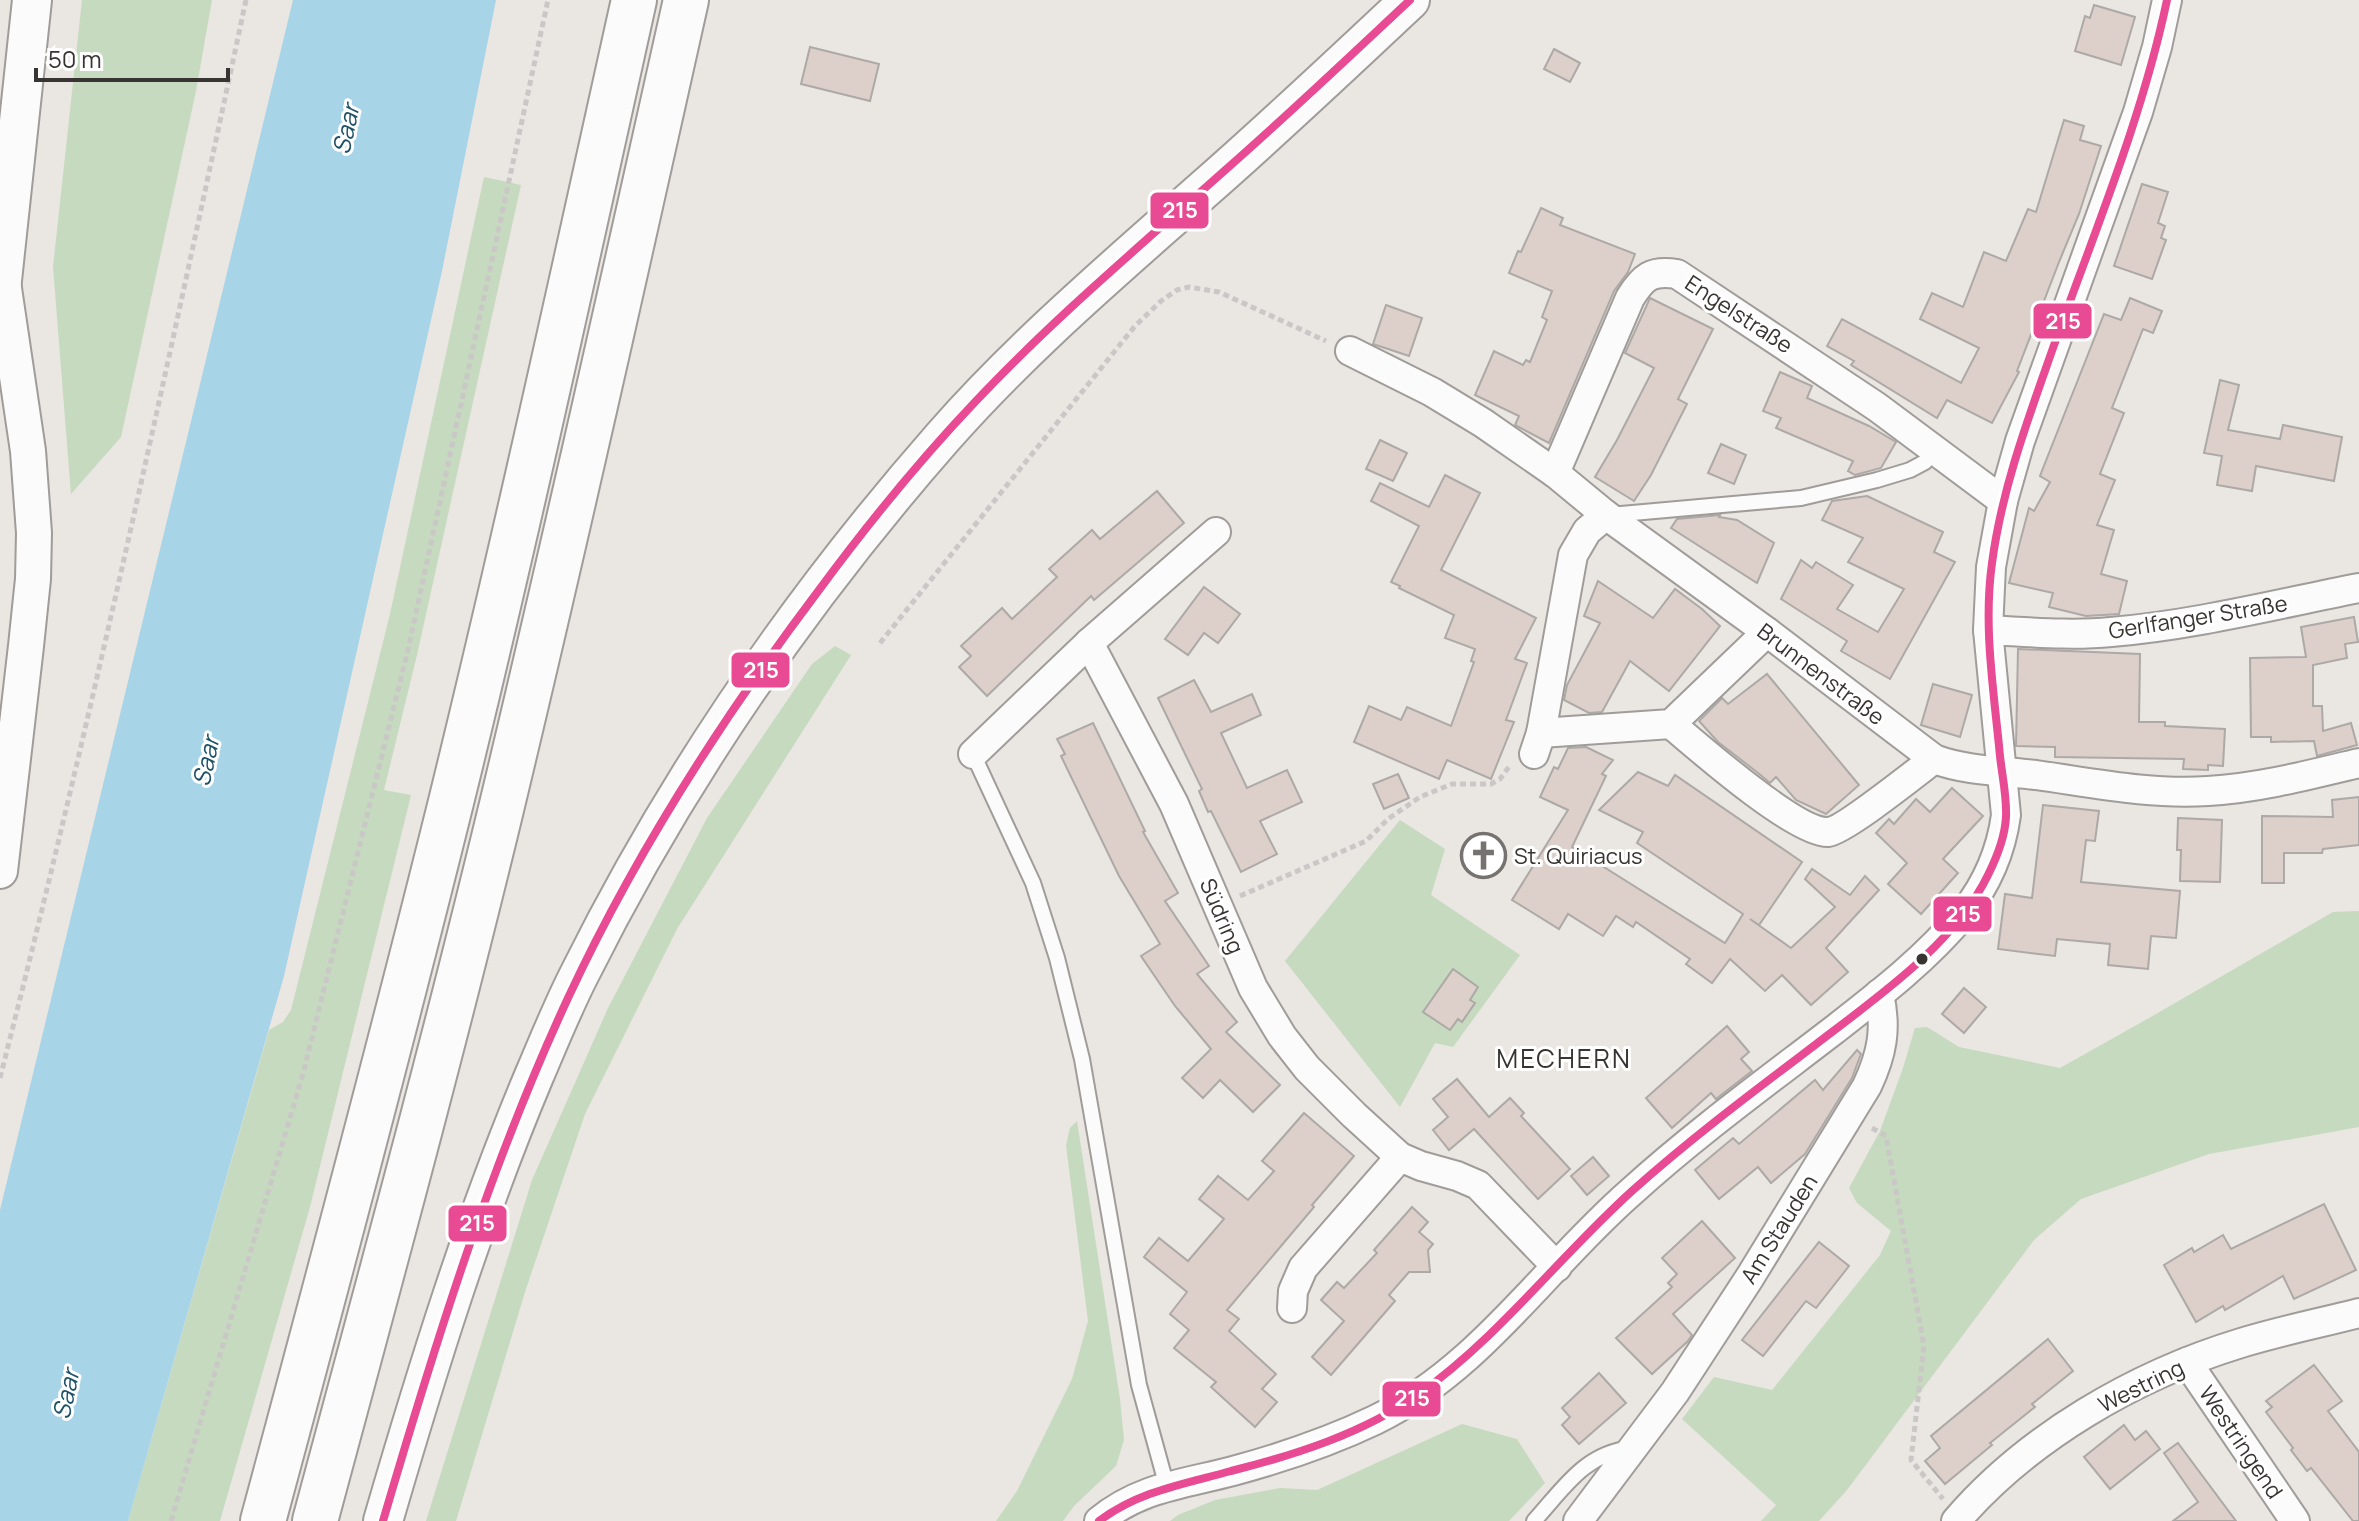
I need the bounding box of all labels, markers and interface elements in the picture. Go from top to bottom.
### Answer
scale bar [36,32,228,82]
text: 50 m [48,42,102,75]
water label: Saar [324,98,367,157]
line badge: 215 [1149,191,1210,230]
text: 215 [1162,195,1198,225]
street label: Engelstraße [1679,268,1799,360]
line badge: 215 [2032,302,2093,340]
text: 215 [2045,306,2081,336]
street label: Gerlfanger Straße [2106,588,2290,646]
street label: Brunnenstraße [1751,616,1891,732]
line badge: 215 [730,651,791,689]
text: 215 [743,655,779,685]
water label: Saar [184,730,227,789]
church icon: St. Quiriacus [1459,832,1507,880]
place label: St. Quiriacus [1514,841,1643,871]
street label: Südring [1193,874,1251,958]
line badge: 215 [1932,895,1993,933]
text: 215 [1945,899,1981,929]
unlabelled marker [1914,951,1930,967]
district label: MECHERN [1496,1040,1632,1076]
street label: Am Stauden [1734,1169,1824,1289]
line badge: 215 [447,1204,508,1243]
text: 215 [459,1208,495,1238]
street label: Westring [2093,1352,2189,1420]
water label: Saar [44,1363,87,1422]
line badge: 215 [1381,1380,1442,1418]
street label: Westringend [2192,1380,2290,1504]
text: 215 [1394,1383,1430,1413]

